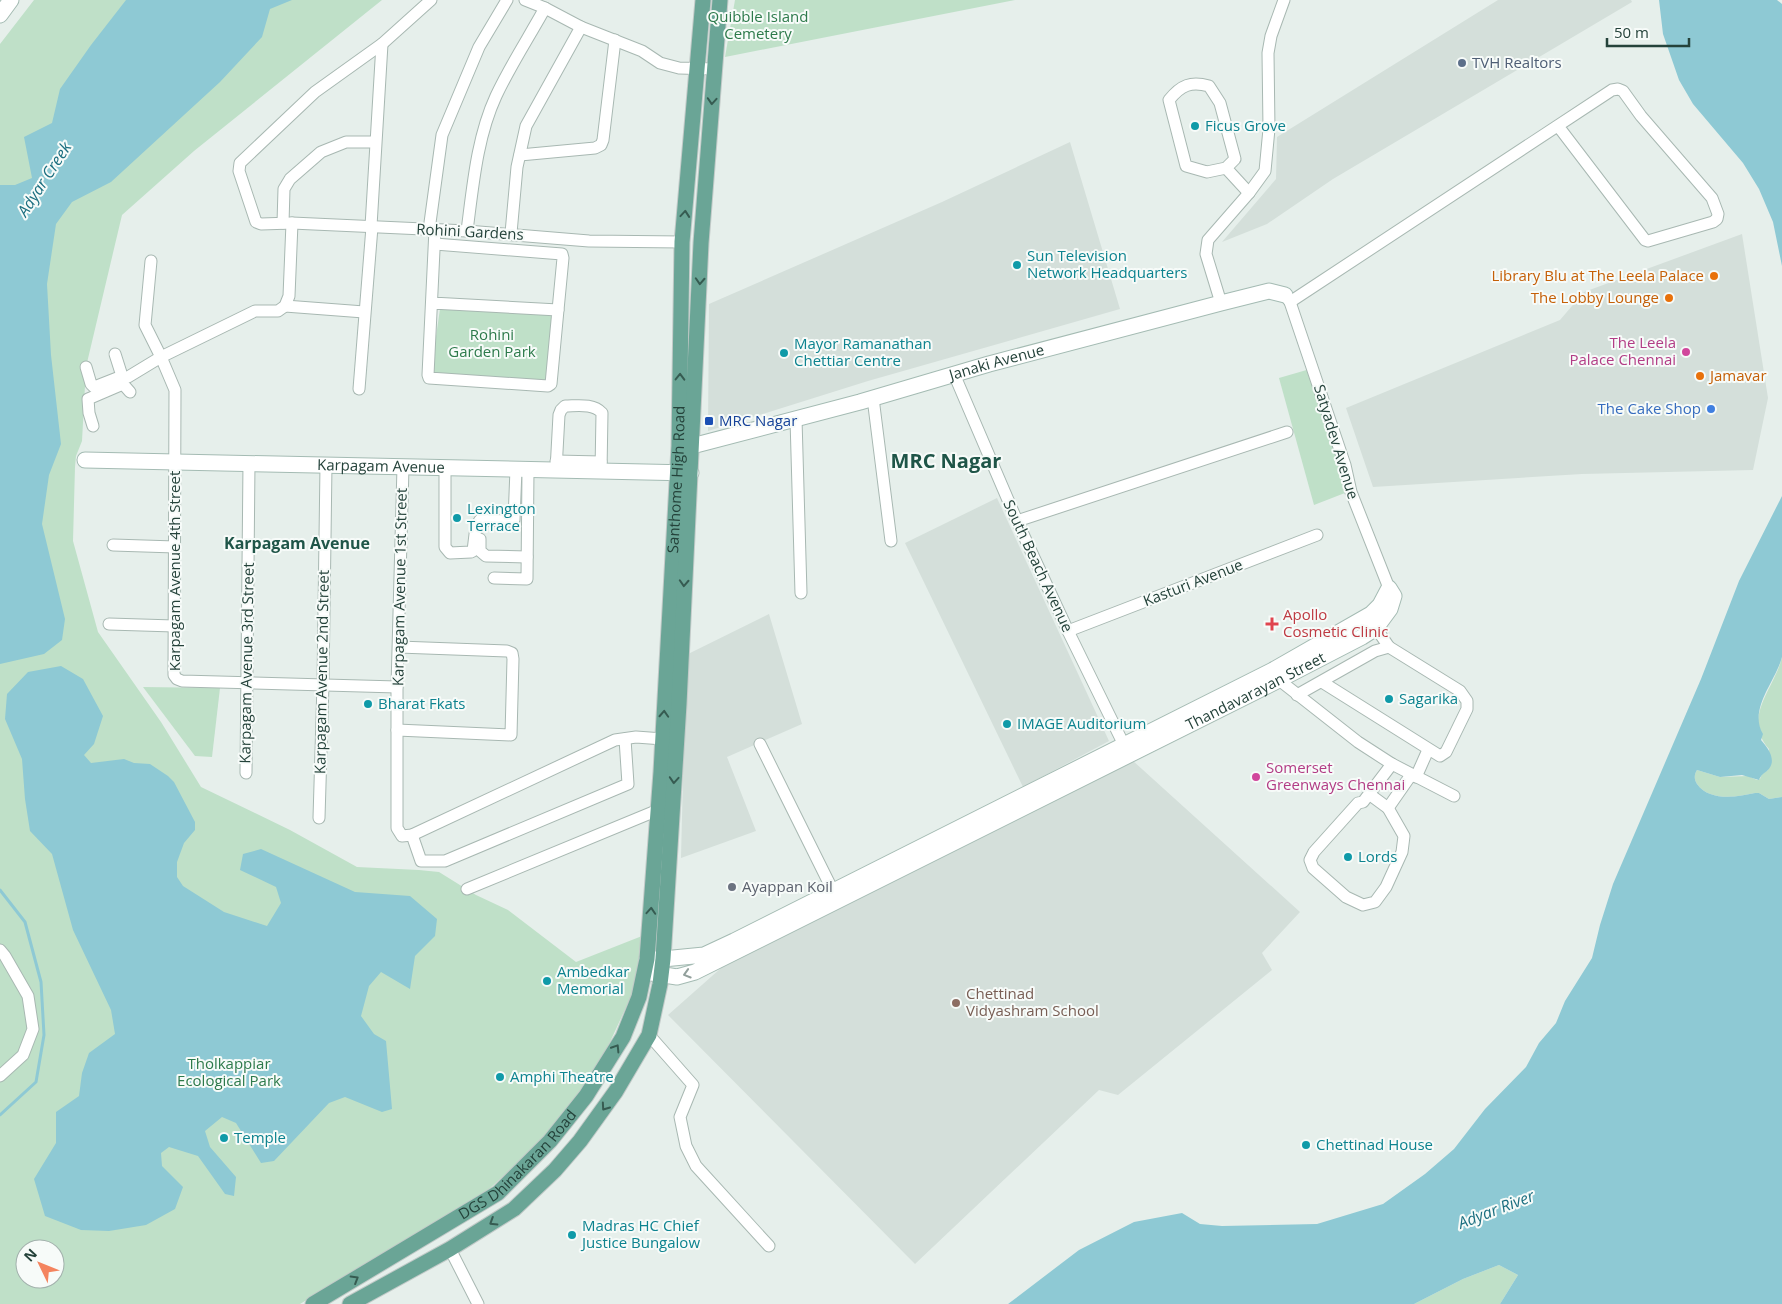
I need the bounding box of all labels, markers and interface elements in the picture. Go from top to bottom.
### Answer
park label: Quibble Island Cemetery [708,6,808,43]
scale bar [1607,15,1690,47]
text: 50 m [1614,22,1649,42]
place label: TVH Realtors [1472,52,1562,72]
marker: TVH Realtors [1456,57,1468,69]
one-way arrow [706,97,717,105]
place label: Ficus Grove [1205,115,1286,135]
marker: Ficus Grove [1189,120,1201,132]
water label: Adyar Creek [11,137,77,221]
one-way arrow [679,210,690,218]
street label: Rohini Gardens [416,218,524,244]
place label: Sun Television Network Headquarters [1027,245,1188,282]
marker: Sun Television Network Headquarters [1011,259,1023,271]
place label: Library Blu at The Leela Palace [1491,265,1704,285]
marker: Library Blu at The Leela Palace [1708,270,1720,282]
one-way arrow [694,277,705,285]
place label: The Lobby Lounge [1531,287,1659,307]
marker: The Lobby Lounge [1663,292,1675,304]
park label: Rohini Garden Park [448,324,536,361]
place label: The Leela Palace Chennai [1569,332,1676,369]
place label: Mayor Ramanathan Chettiar Centre [794,333,932,370]
street label: Janaki Avenue [945,339,1046,385]
marker: The Leela Palace Chennai [1680,346,1692,358]
marker: Mayor Ramanathan Chettiar Centre [778,347,790,359]
place label: Jamavar [1708,365,1767,385]
marker: Jamavar [1694,370,1706,382]
one-way arrow [675,372,685,380]
street label: Satyadev Avenue [1310,382,1364,502]
place label: The Cake Shop [1598,398,1701,418]
marker: The Cake Shop [1705,403,1717,415]
street label: Santhome High Road [662,406,689,554]
place label: MRC Nagar [719,410,797,430]
marker: MRC Nagar [703,415,715,427]
district label: MRC Nagar [891,447,1001,474]
street label: Karpagam Avenue [317,454,445,477]
street label: Karpagam Avenue 4th Street [164,471,184,671]
street label: Karpagam Avenue 1st Street [387,488,411,686]
street label: South Beach Avenue [999,496,1078,635]
place label: Lexington Terrace [467,498,536,535]
marker: Lexington Terrace [451,512,463,524]
district label: Karpagam Avenue [224,532,370,554]
street label: Kasturi Avenue [1140,554,1245,610]
street label: Karpagam Avenue 3rd Street [234,562,258,764]
street label: Karpagam Avenue 2nd Street [309,570,333,774]
one-way arrow [679,579,690,587]
place label: Apollo Cosmetic Clinic [1283,604,1388,641]
marker: Apollo Cosmetic Clinic [1265,617,1279,631]
street label: Thandavarayan Street [1182,647,1328,734]
place label: Sagarika [1399,688,1458,708]
place label: Bharat Fkats [378,693,465,713]
marker: Sagarika [1383,693,1395,705]
marker: Bharat Fkats [362,698,374,710]
one-way arrow [659,709,670,717]
place label: IMAGE Auditorium [1017,713,1146,733]
marker: IMAGE Auditorium [1001,718,1013,730]
place label: Somerset Greenways Chennai [1266,757,1405,794]
marker: Somerset Greenways Chennai [1250,771,1262,783]
one-way arrow [668,776,679,784]
place label: Lords [1358,846,1397,866]
marker: Lords [1342,851,1354,863]
place label: Ayappan Koil [742,876,833,896]
marker: Ayappan Koil [726,881,738,893]
one-way arrow [645,906,656,914]
place label: Ambedkar Memorial [557,961,630,998]
one-way arrow [683,969,691,979]
marker: Ambedkar Memorial [541,975,553,987]
place label: Chettinad Vidyashram School [966,983,1099,1020]
marker: Chettinad Vidyashram School [950,997,962,1009]
one-way arrow [610,1044,620,1053]
park label: Tholkappiar Ecological Park [177,1053,281,1090]
place label: Amphi Theatre [510,1066,614,1086]
marker: Amphi Theatre [494,1071,506,1083]
one-way arrow [602,1101,611,1110]
street label: DGS Dhinakaran Road [454,1105,580,1223]
place label: Temple [234,1127,286,1147]
marker: Temple [218,1132,230,1144]
place label: Chettinad House [1316,1134,1433,1154]
marker: Chettinad House [1300,1139,1312,1151]
water label: Adyar River [1454,1184,1538,1234]
place label: Madras HC Chief Justice Bungalow [580,1215,700,1252]
one-way arrow [489,1216,498,1226]
marker: Madras HC Chief Justice Bungalow [566,1229,578,1241]
north arrow [15,1239,65,1289]
text: N [19,1244,41,1265]
one-way arrow [349,1275,358,1285]

